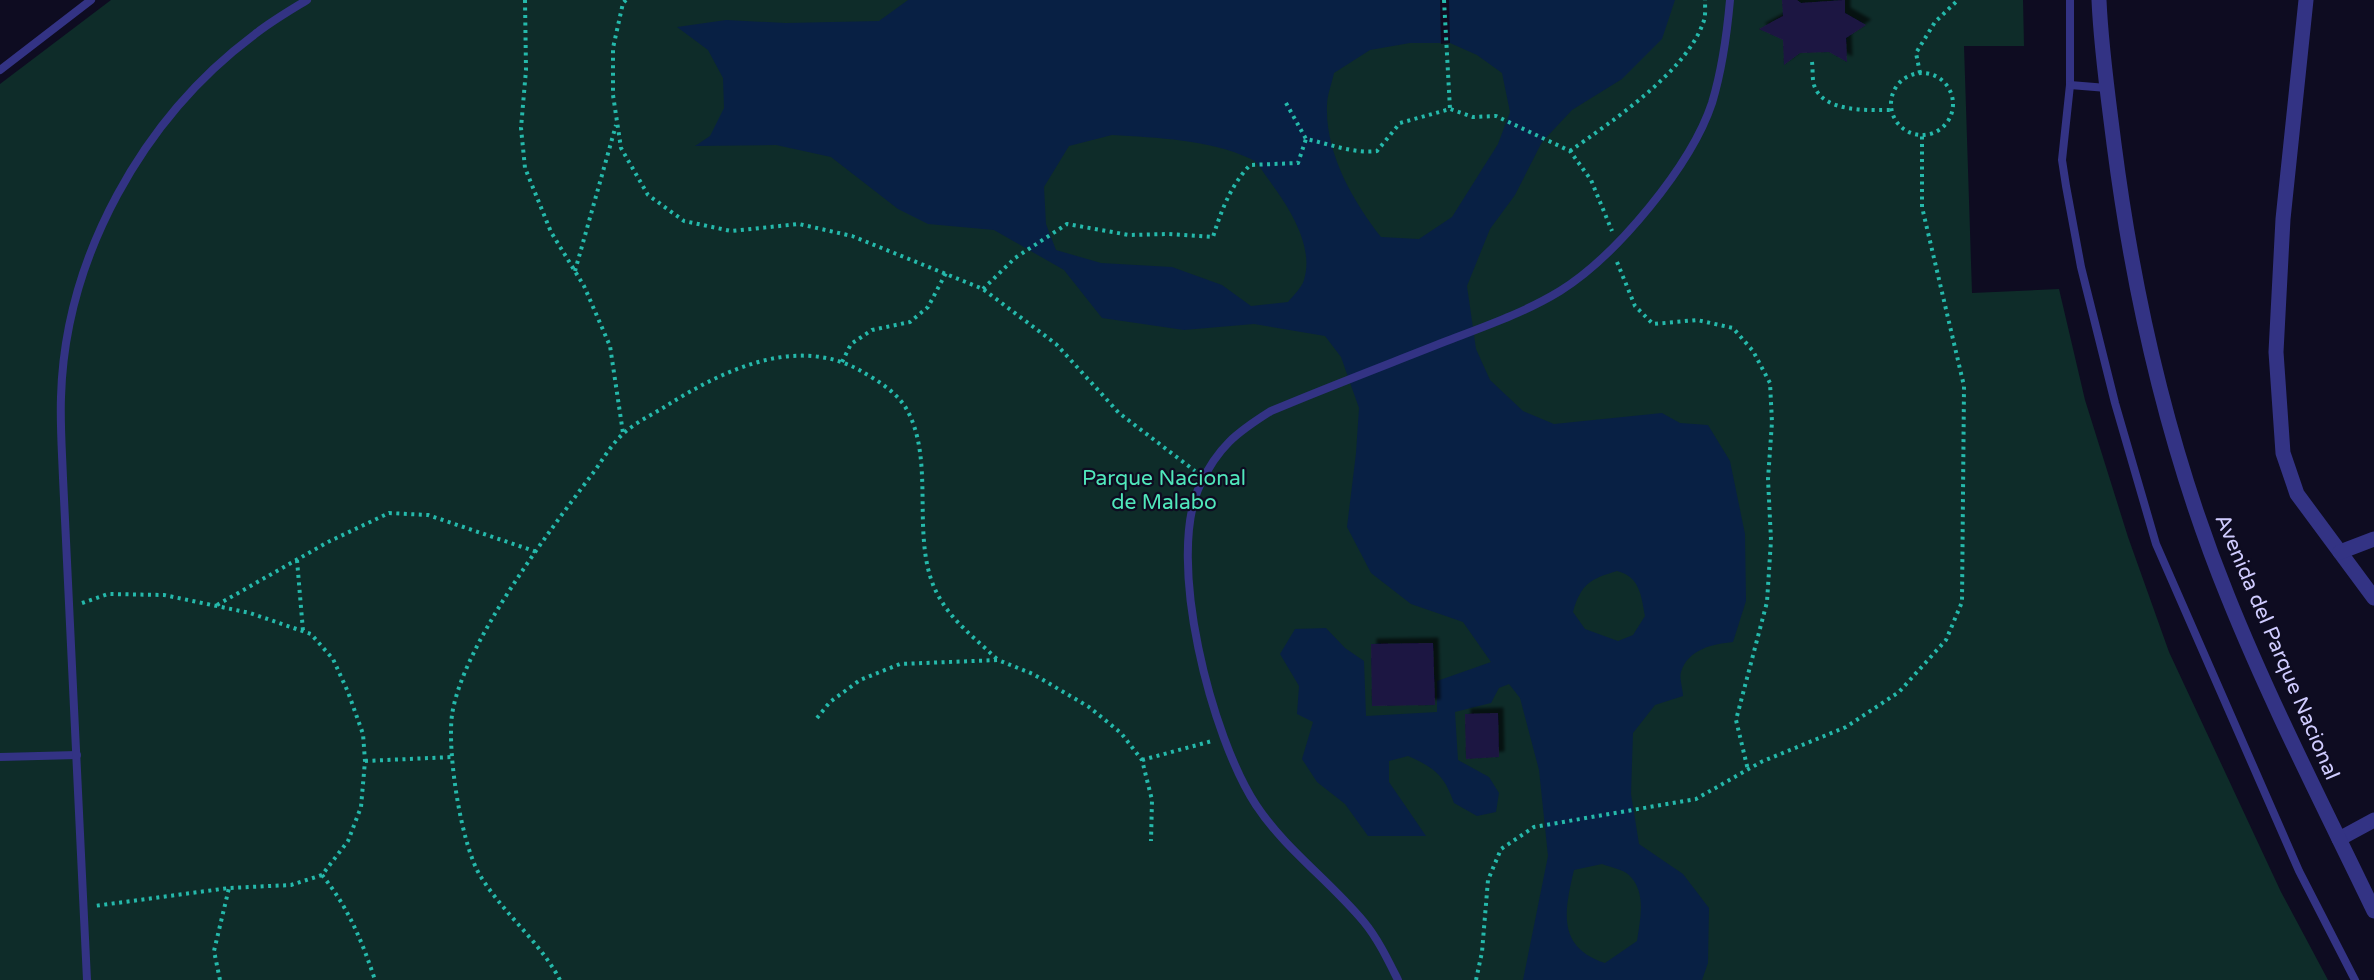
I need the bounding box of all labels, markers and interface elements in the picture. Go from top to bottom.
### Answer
park label: Parque Nacional de Malabo [1082,466,1246,515]
street label: Avenida del Parque Nacional [2210,510,2344,784]

